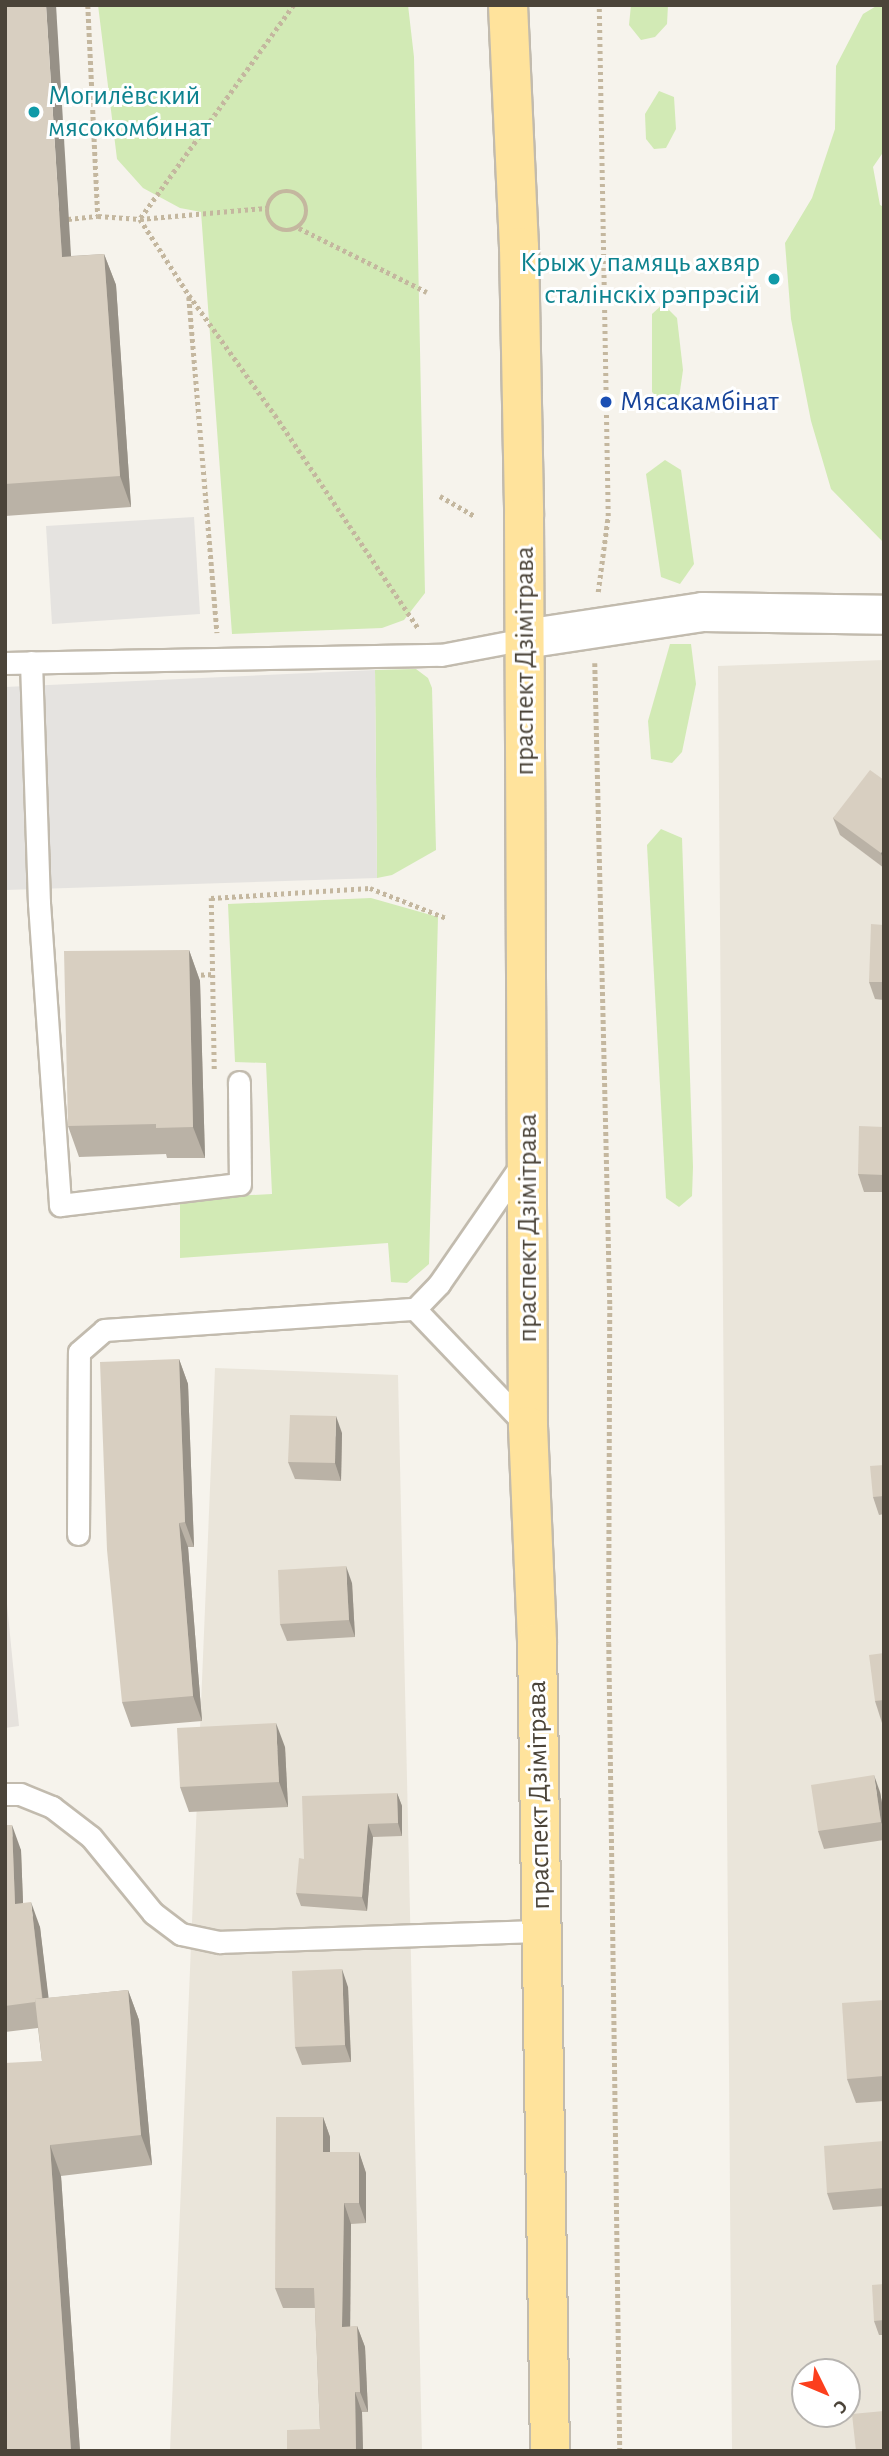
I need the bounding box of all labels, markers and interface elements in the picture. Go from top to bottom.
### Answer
place label: Могилёвский мясокомбинат [48,79,211,145]
marker: Могилёвский мясокомбинат [26,104,42,120]
place label: Крыж у памяць ахвяр сталінскіх рэпрэсій [520,246,760,312]
marker: Крыж у памяць ахвяр сталінскіх рэпрэсій [766,271,782,287]
place label: Мясакамбінат [620,385,779,419]
marker: Мясакамбінат [598,394,614,410]
street label: праспект Дзімітрава [508,546,542,776]
street label: праспект Дзімітрава [511,1113,545,1343]
street label: праспект Дзімітрава [520,1680,558,1910]
north arrow [791,2358,861,2428]
text: С [830,2396,851,2417]

